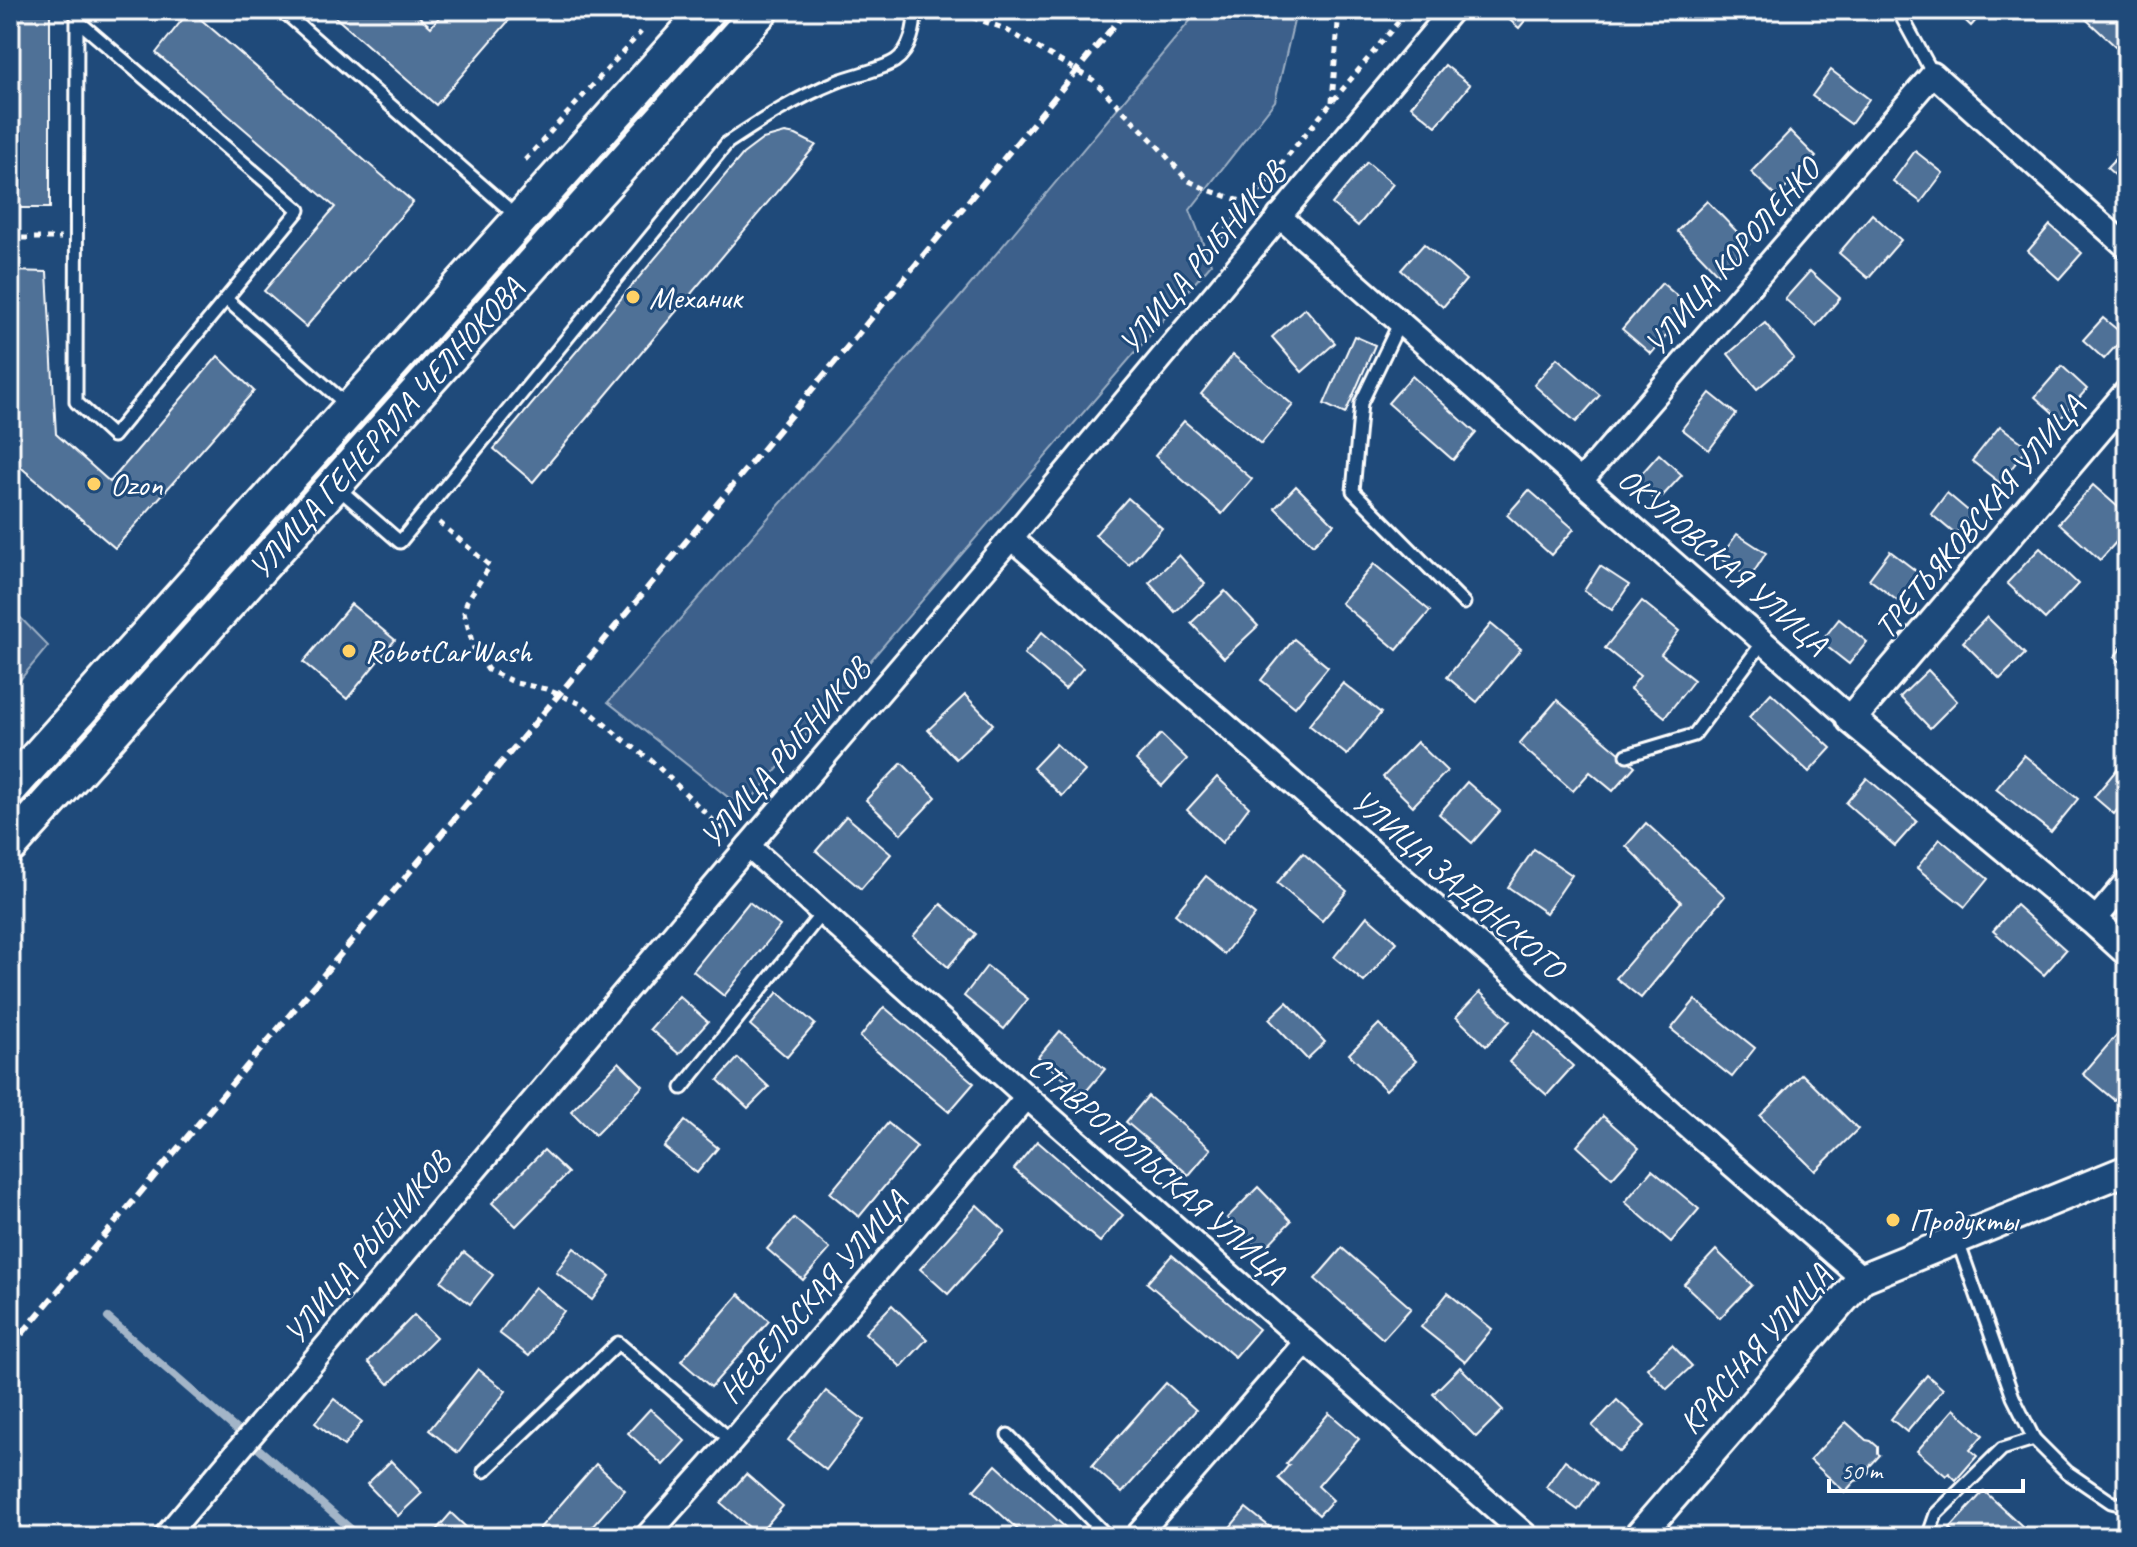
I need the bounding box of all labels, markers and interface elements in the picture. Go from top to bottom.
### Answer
street label: УЛИЦА КОРОЛЕНКО [1635,148,1831,364]
street label: УЛИЦА РЫБНИКОВ [1109,151,1296,363]
street label: УЛИЦА ГЕНЕРАЛА ЧЕЛНОКОВА [239,268,532,587]
place label: Механик [649,277,744,318]
marker: Механик [624,288,642,306]
street label: ТРЕТЬЯКОВСКАЯ УЛИЦА [1865,386,2094,647]
street label: ОКУЛОВСКАЯ УЛИЦА [1610,459,1837,664]
place label: Ozon [110,464,163,505]
marker: Ozon [85,475,103,493]
place label: RobotCarWash [365,631,533,672]
marker: RobotCarWash [340,642,358,660]
street label: УЛИЦА РЫБНИКОВ [691,647,881,857]
street label: УЛИЦА ЗАДОНСКОГО [1343,780,1575,990]
street label: СТАВРОПОЛЬСКАЯ УЛИЦА [1020,1046,1295,1293]
street label: УЛИЦА РЫБНИКОВ [274,1141,461,1353]
street label: НЕВЕЛЬСКАЯ УЛИЦА [710,1181,918,1411]
place label: Продукты [1909,1200,2020,1241]
marker: Продукты [1884,1211,1902,1229]
street label: КРАСНАЯ УЛИЦА [1670,1255,1841,1443]
scale bar [1829,1443,2023,1493]
text: 50 m [1841,1456,1884,1486]

